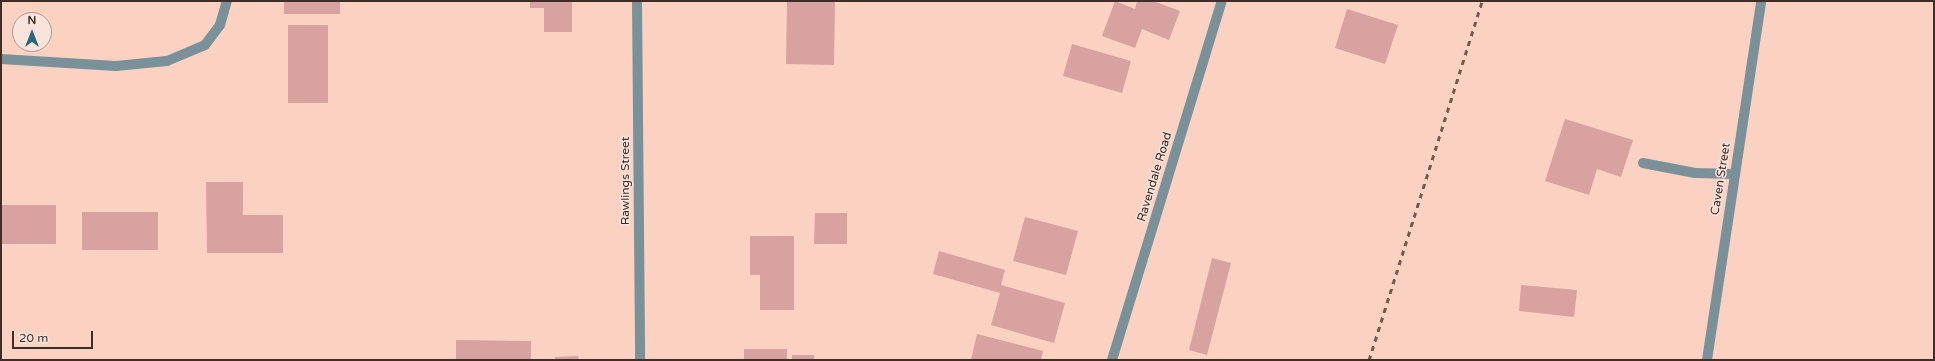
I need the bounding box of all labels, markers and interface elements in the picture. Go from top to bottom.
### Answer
north arrow [12,12,52,52]
text: N [28,14,36,27]
street label: Ravendale Road [1135,130,1175,224]
street label: Rawlings Street [619,137,633,225]
street label: Caven Street [1708,142,1734,216]
scale bar [14,323,95,349]
text: 20 m [19,331,48,345]

